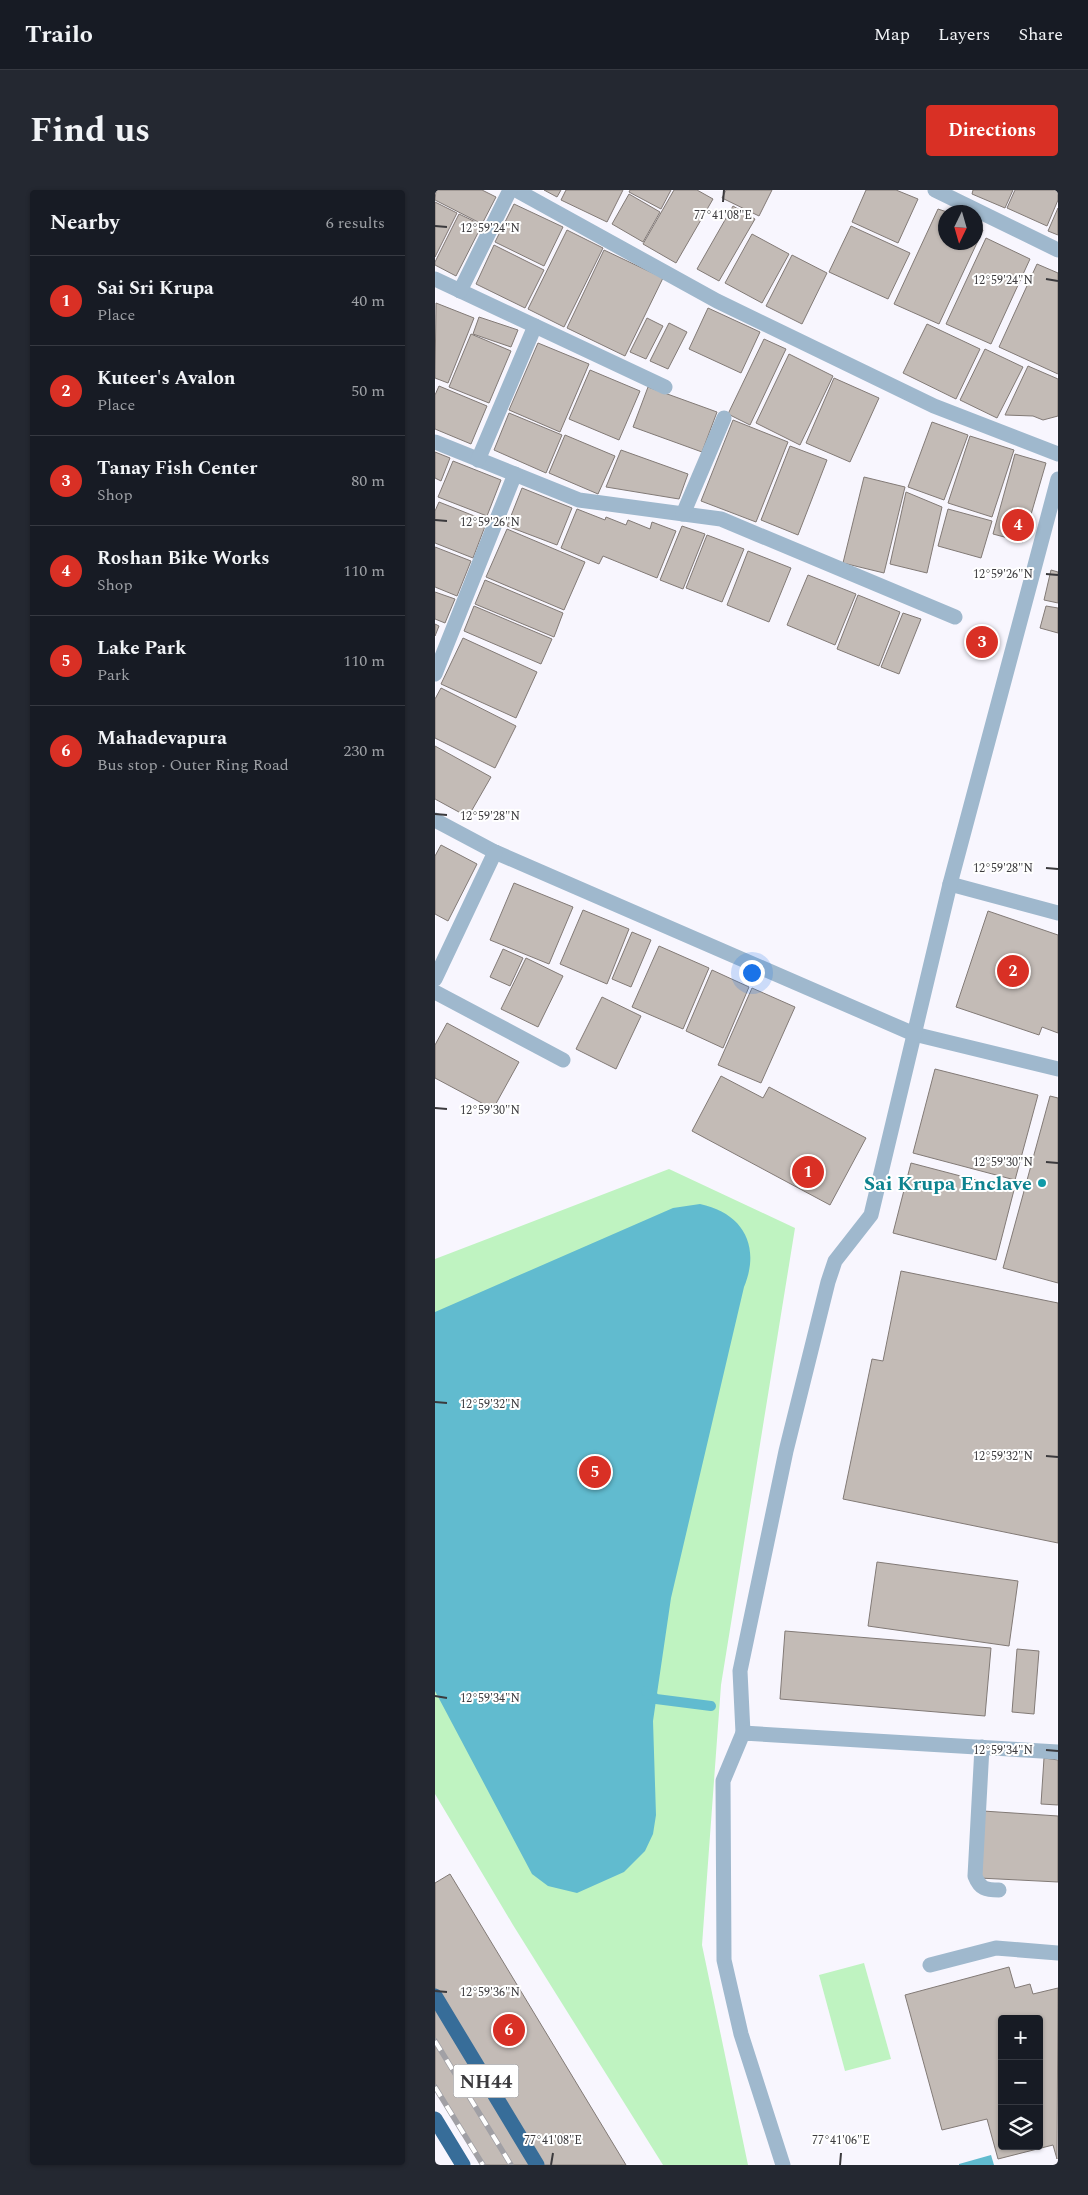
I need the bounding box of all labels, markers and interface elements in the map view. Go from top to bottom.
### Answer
text: Trailo [25,17,93,53]
text: Map [874,21,910,48]
text: Layers [938,21,990,48]
text: Share [1018,21,1063,48]
text: Find us [30,104,150,157]
button: Directions [926,105,1058,156]
north arrow [938,205,983,250]
text: 77°41'08"E [694,206,752,225]
text: Nearby [50,207,120,239]
text: 6 results [326,211,385,235]
text: 12°59'24"N [460,219,520,238]
text: 12°59'24"N [973,271,1033,290]
text: Sai Sri Krupa [97,274,214,303]
text: 1 [62,289,70,313]
text: 40 m [351,289,385,313]
text: Place [97,303,135,327]
text: Kuteer's Avalon [97,364,236,393]
text: 2 [62,379,70,403]
text: 50 m [351,379,385,403]
text: Place [97,393,135,417]
text: Tanay Fish Center [97,454,257,483]
text: 3 [62,469,70,493]
text: 80 m [351,469,385,493]
text: Shop [97,483,133,507]
pin: 4 [1002,506,1034,544]
text: 12°59'26"N [460,513,520,532]
text: Roshan Bike Works [97,544,270,573]
text: 4 [62,559,70,583]
text: 110 m [343,559,385,583]
text: 12°59'26"N [973,565,1033,584]
text: Shop [97,573,133,597]
pin: 3 [966,623,998,661]
text: Lake Park [97,634,186,663]
text: 5 [62,649,70,673]
text: 110 m [343,649,385,673]
text: Park [97,663,130,687]
text: Mahadevapura [97,724,227,753]
text: 6 [62,739,70,763]
text: 230 m [343,739,385,763]
text: Bus stop · Outer Ring Road [97,753,289,777]
text: 12°59'28"N [460,807,520,826]
text: 12°59'28"N [973,859,1033,878]
pin: 2 [997,952,1029,990]
your location [739,960,765,986]
text: 12°59'30"N [460,1101,520,1120]
pin: 1 [792,1153,824,1191]
text: 12°59'30"N [973,1153,1033,1172]
place label: Sai Krupa Enclave [864,1169,1032,1199]
marker: Sai Krupa Enclave [1036,1177,1048,1189]
text: 12°59'32"N [460,1395,520,1414]
text: 12°59'32"N [973,1447,1033,1466]
pin: 5 [579,1453,611,1491]
text: 12°59'34"N [460,1689,520,1708]
text: 12°59'34"N [973,1741,1033,1760]
text: 12°59'36"N [460,1983,520,2002]
pin: 6 [493,2011,525,2049]
map controls [998,2015,1043,2150]
button: + [998,2015,1043,2060]
button: − [998,2060,1043,2105]
road number: NH44 [453,2064,519,2098]
button: layers [998,2105,1043,2150]
text: 77°41'08"E [524,2131,582,2150]
text: 77°41'06"E [812,2131,870,2150]

